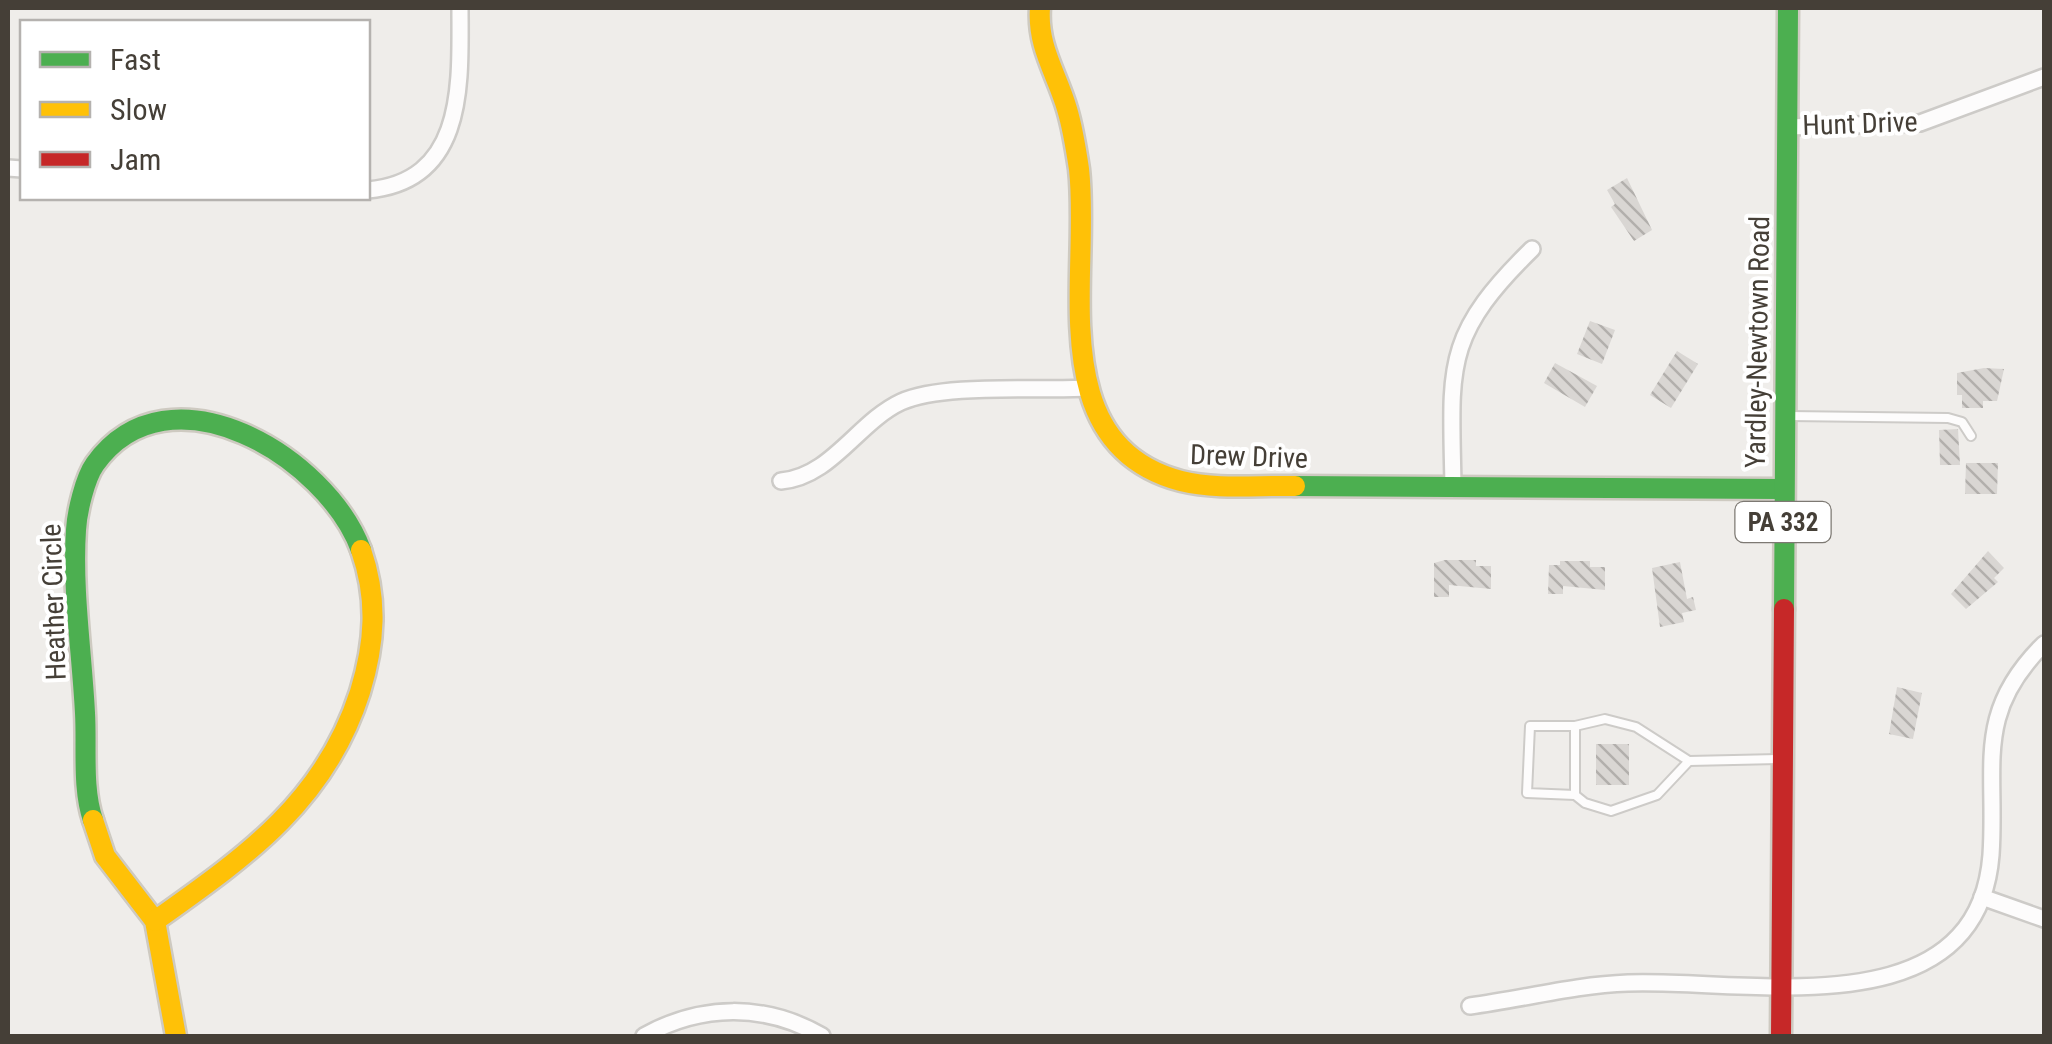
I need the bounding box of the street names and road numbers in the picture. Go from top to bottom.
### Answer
street label: Hunt Drive [1802,105,1918,142]
street label: Yardley-Newtown Road [1739,216,1776,468]
street label: Drew Drive [1190,438,1308,475]
road number: PA 332 [1736,502,1830,542]
street label: Heather Circle [34,523,73,681]

